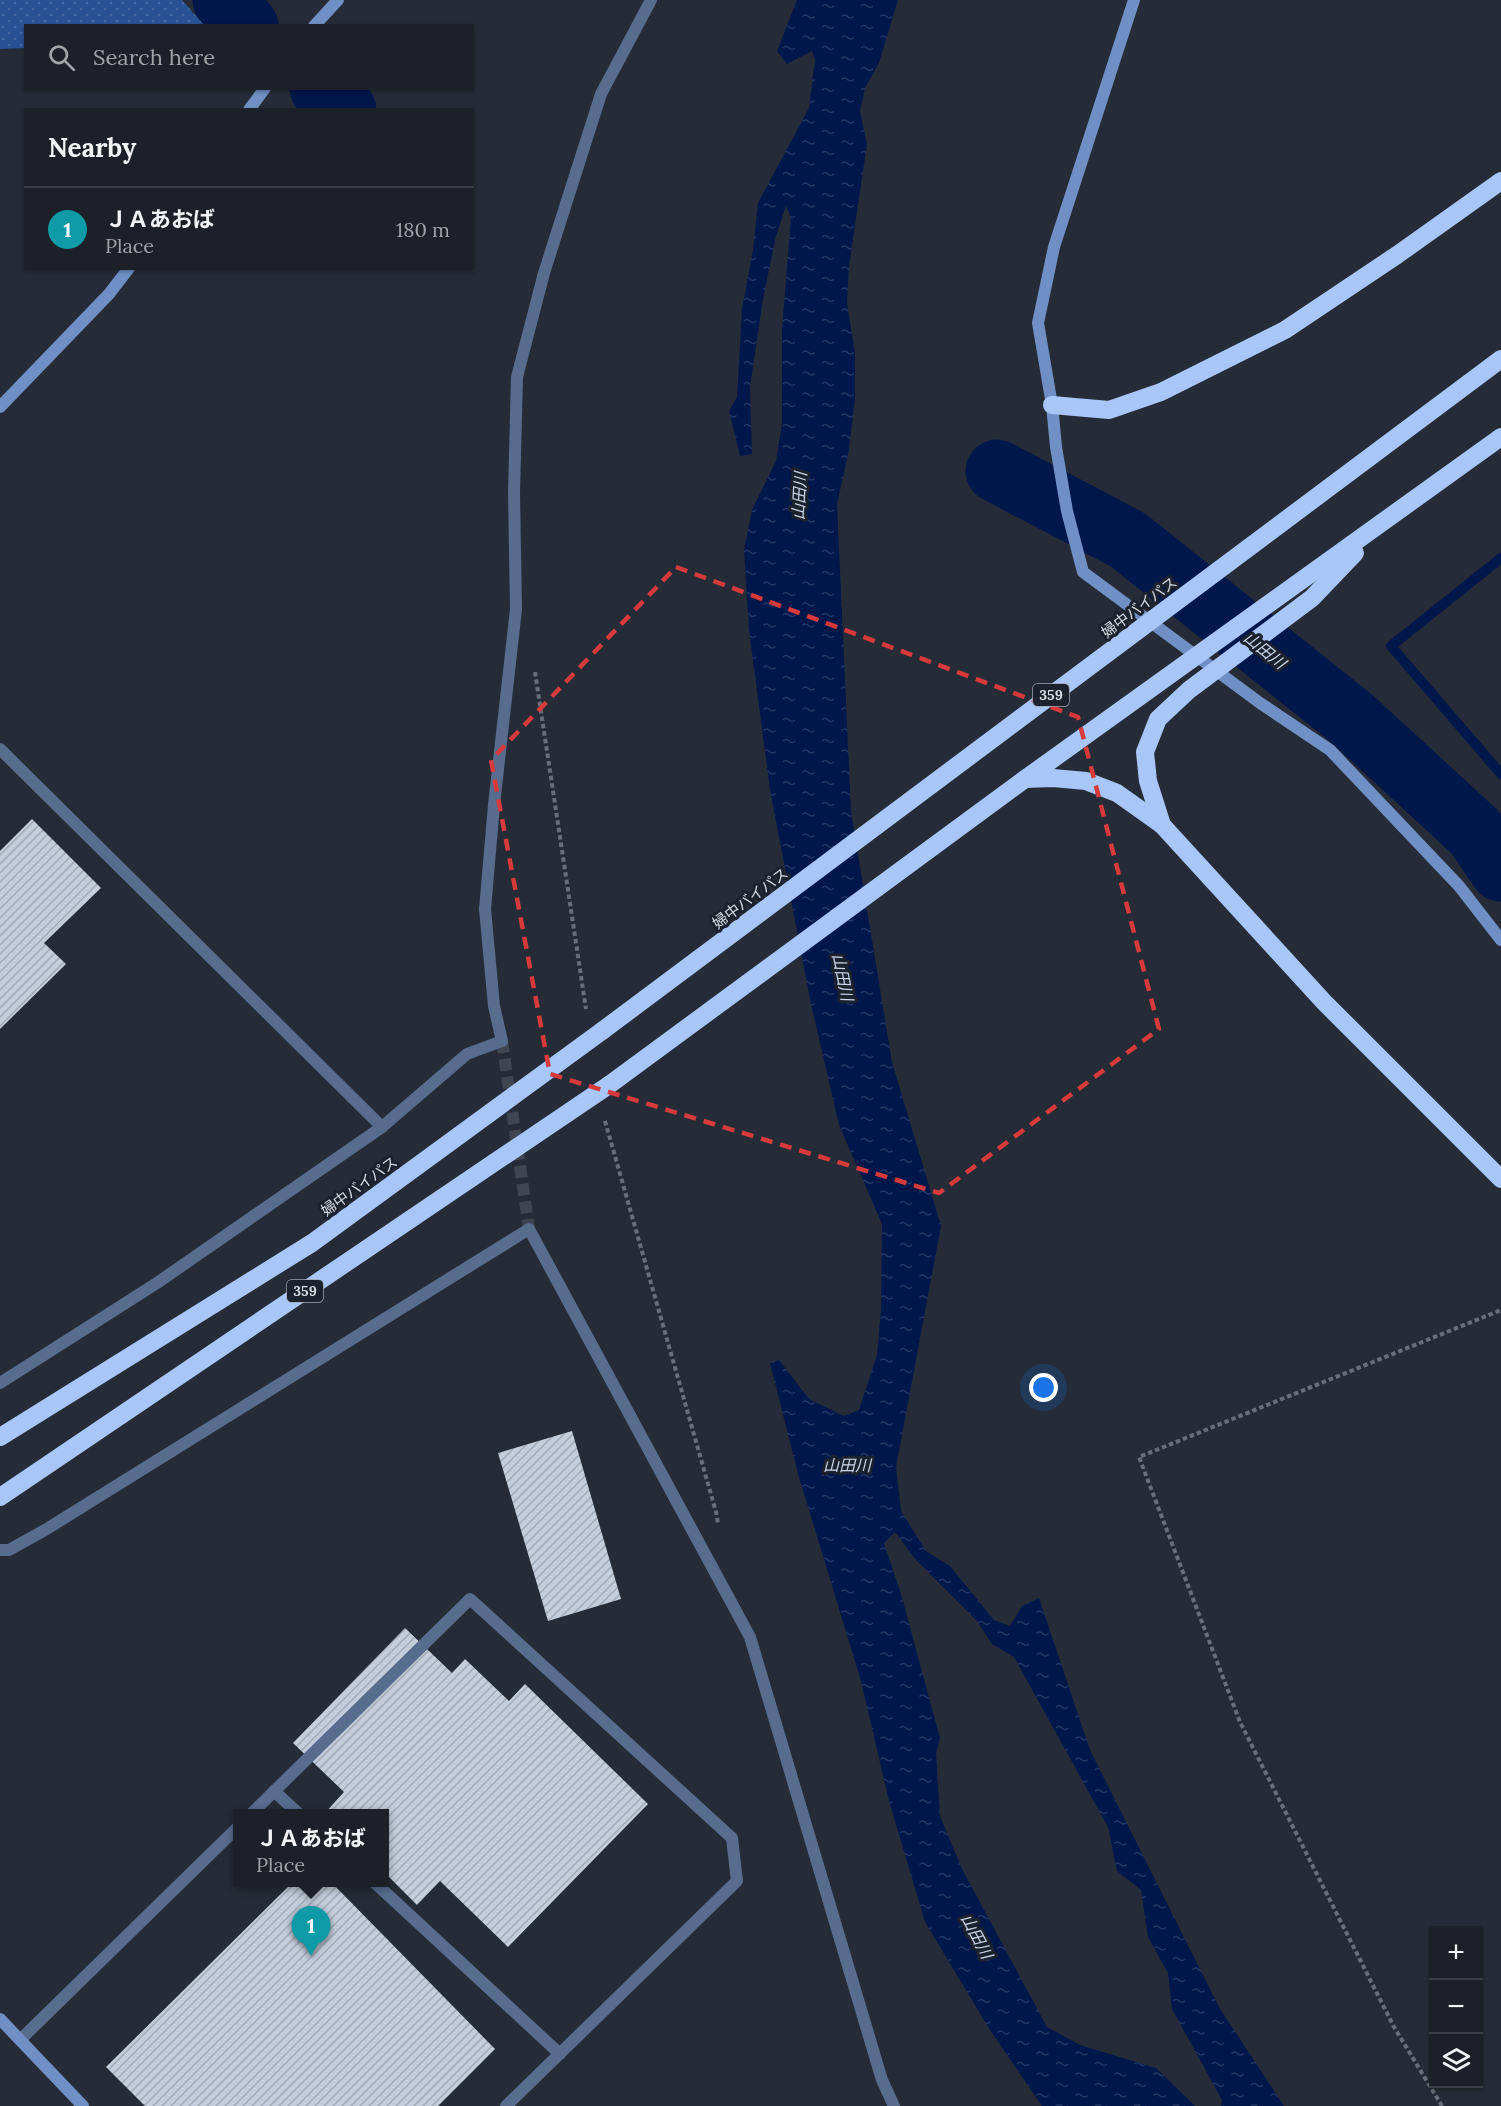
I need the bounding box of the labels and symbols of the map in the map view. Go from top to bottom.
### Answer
water label: 山田川 [788,470,810,520]
street label: 婦中バイパス [1097,572,1181,642]
water label: 山田川 [1240,627,1291,674]
road number: 359 [1033,684,1069,706]
street label: 婦中バイパス [708,863,792,933]
water label: 山田川 [828,951,858,1005]
street label: 婦中バイパス [317,1152,401,1220]
road number: 359 [287,1280,323,1302]
your location [1029,1373,1058,1402]
water label: 山田川 [823,1455,873,1475]
pin: 1 [292,1906,330,1956]
water label: 山田川 [957,1910,998,1964]

